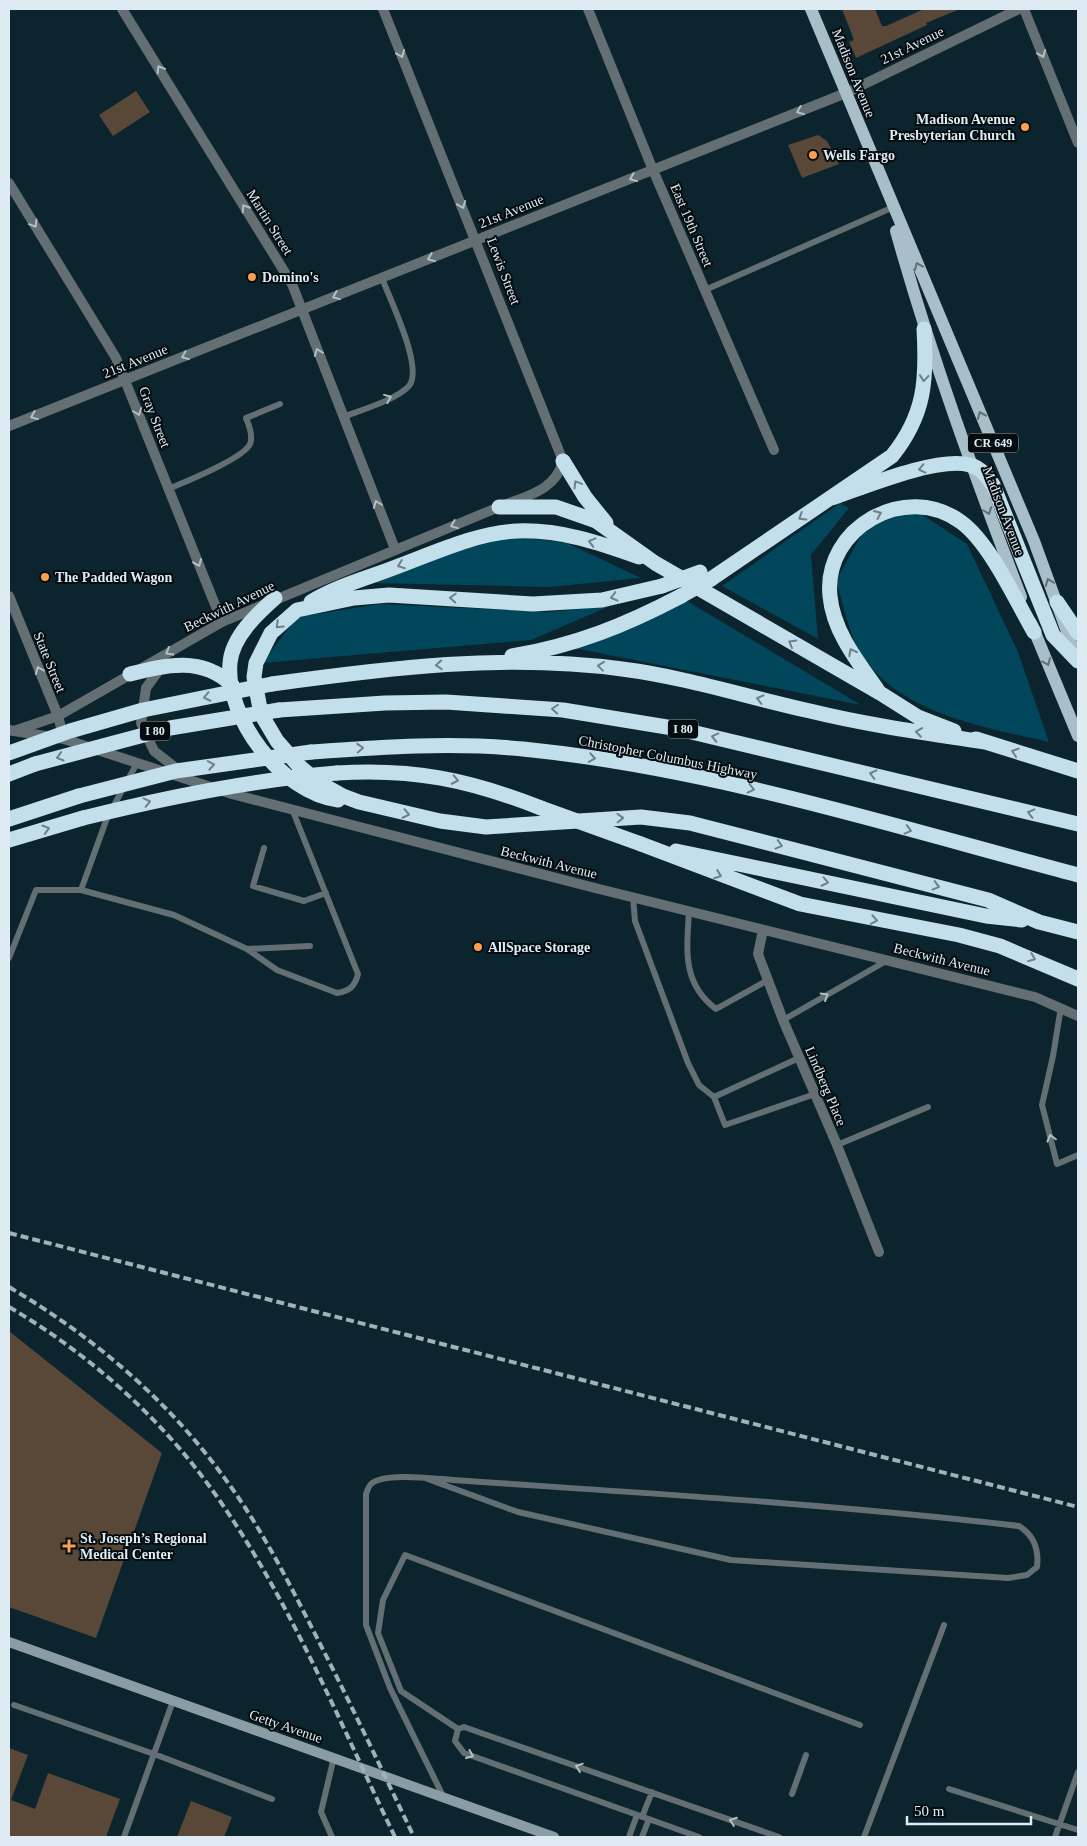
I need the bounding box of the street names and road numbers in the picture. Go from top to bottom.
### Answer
street label: 21st Avenue [878,24,946,67]
street label: Madison Avenue [829,27,878,120]
street label: East 19th Street [667,181,716,269]
street label: Martin Street [244,187,296,258]
street label: 21st Avenue [477,192,546,231]
street label: Lewis Street [484,236,523,307]
street label: 21st Avenue [101,342,170,381]
street label: Gray Street [136,385,173,450]
road number: CR 649 [968,433,1018,452]
street label: Madison Avenue [980,465,1027,558]
street label: Beckwith Avenue [181,578,277,635]
street label: State Street [31,630,69,695]
road number: I 80 [668,720,698,739]
road number: I 80 [140,721,170,740]
street label: Christopher Columbus Highway [577,733,759,782]
street label: Beckwith Avenue [499,843,599,882]
street label: Beckwith Avenue [892,940,992,979]
street label: Lindberg Place [802,1044,849,1128]
street label: Getty Avenue [247,1707,324,1746]

